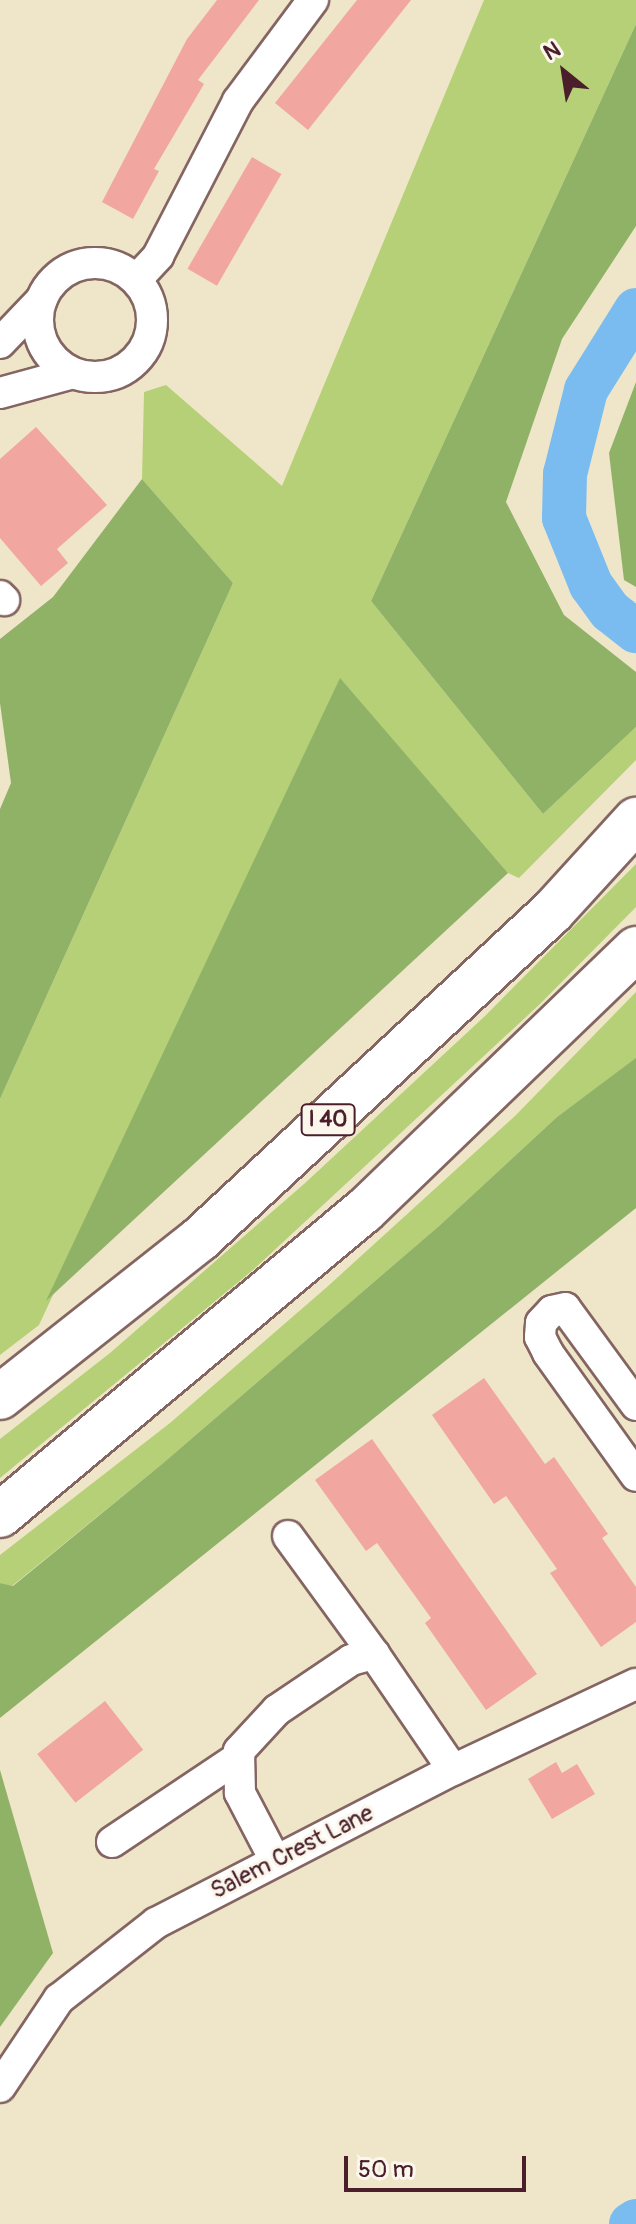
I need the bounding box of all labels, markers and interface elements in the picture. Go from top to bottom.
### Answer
north arrow [524,32,604,112]
text: N [539,35,565,67]
road number: I 40 [300,1102,356,1138]
street label: Salem Crest Lane [206,1799,378,1905]
scale bar [348,2140,530,2190]
text: 50 m [358,2155,414,2184]

